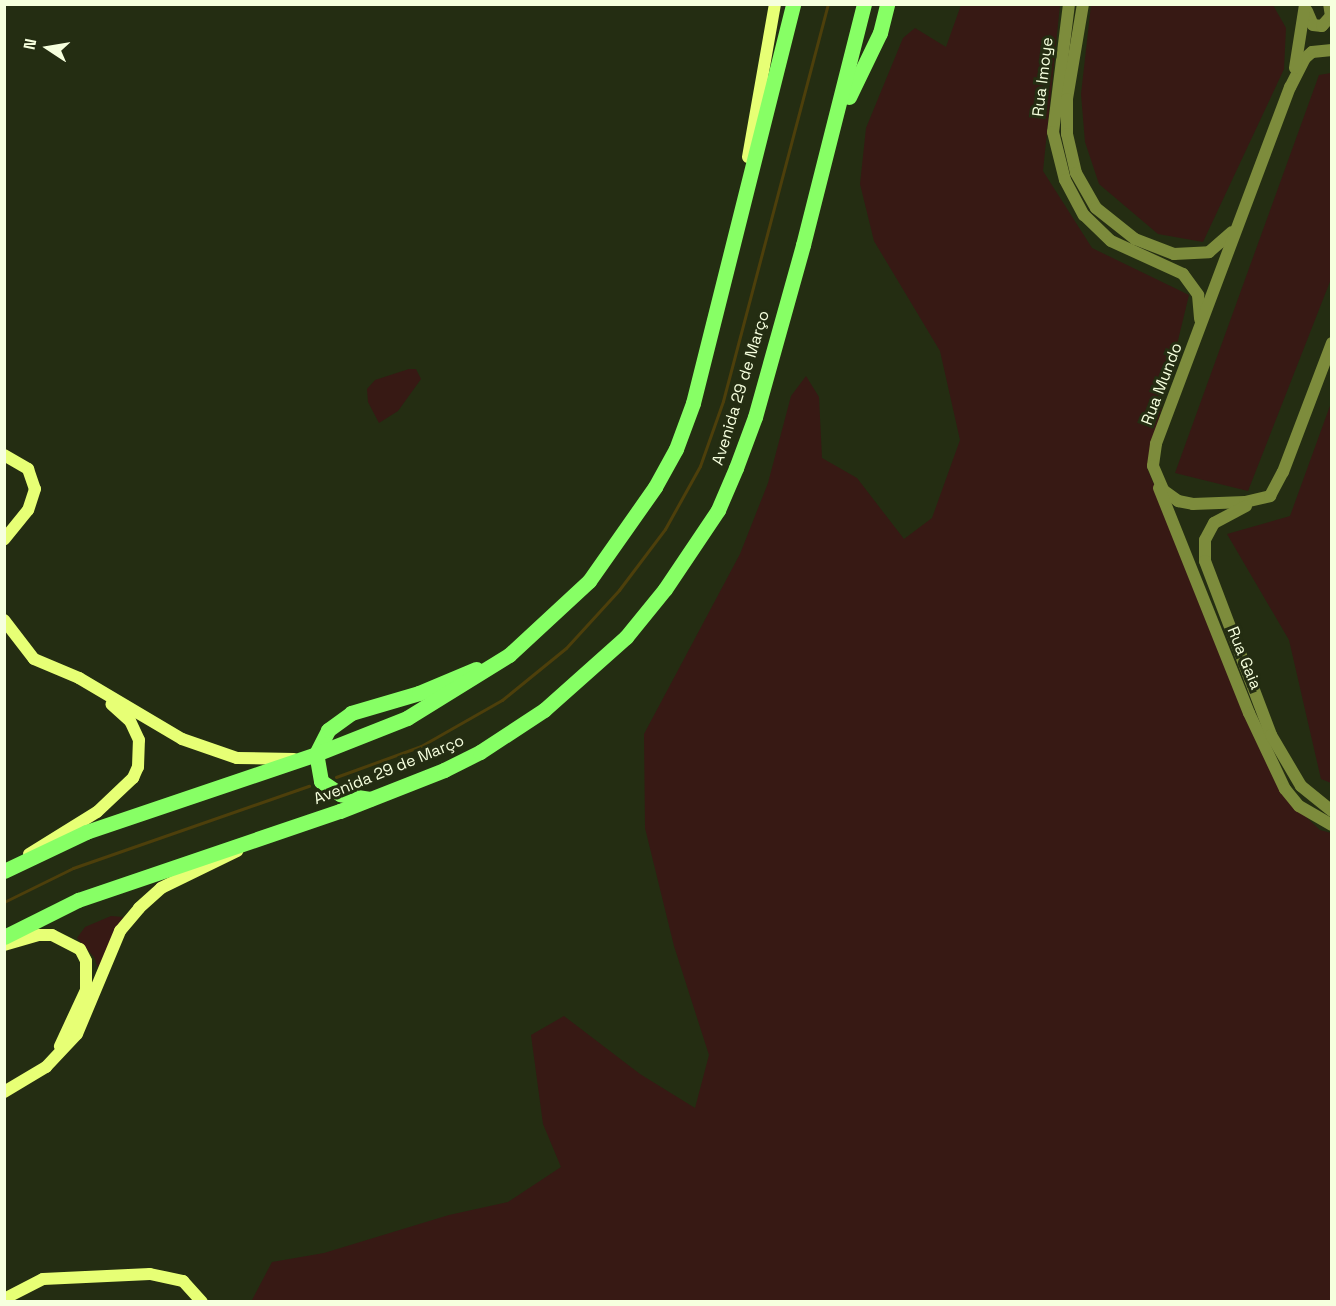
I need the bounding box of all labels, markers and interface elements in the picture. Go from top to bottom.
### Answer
north arrow [18,18,78,78]
street label: Rua Imoye [1029,36,1057,118]
text: N [19,37,41,52]
street label: Avenida 29 de Março [708,308,774,468]
street label: Rua Mundo [1137,340,1187,428]
street label: Rua Gaia [1223,624,1265,692]
street label: Avenida 29 de Março [311,731,467,809]

